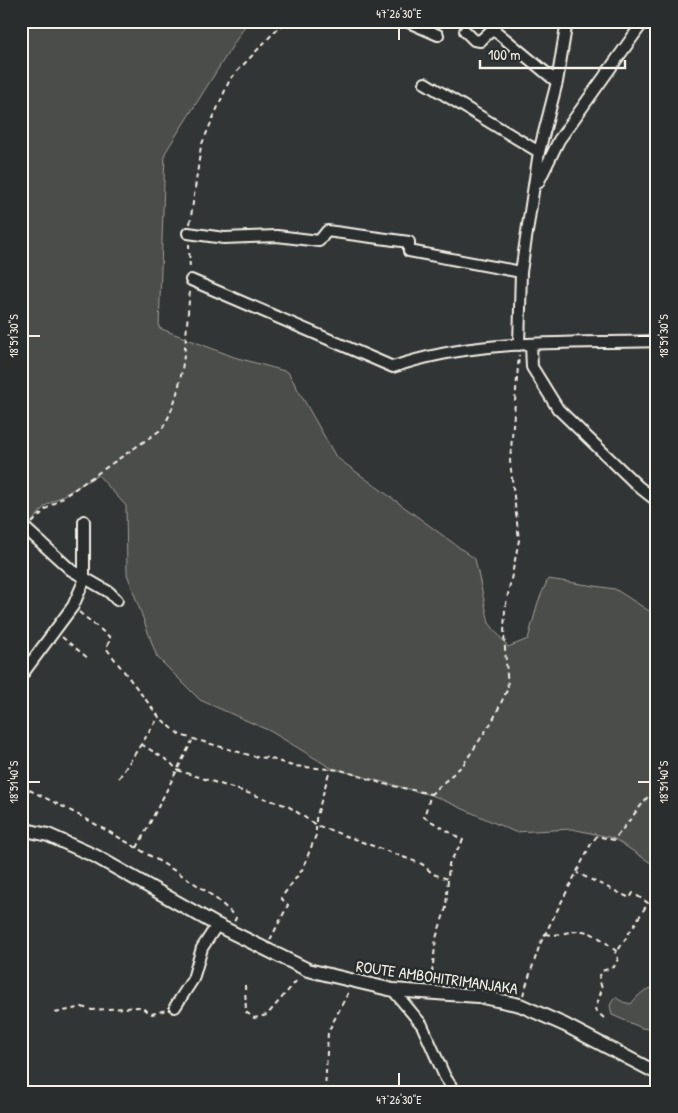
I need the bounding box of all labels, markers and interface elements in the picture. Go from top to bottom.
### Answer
text: 47°26'30"E [376,5,422,22]
scale bar [480,38,626,70]
text: 100 m [488,44,521,65]
text: 18°51'30"S [5,314,22,358]
text: 18°51'30"S [655,314,672,358]
text: 18°51'40"S [5,760,22,803]
text: 18°51'40"S [655,760,672,803]
street label: ROUTE AMBOHITRIMANJAKA [355,955,519,999]
text: 47°26'30"E [376,1091,422,1108]

